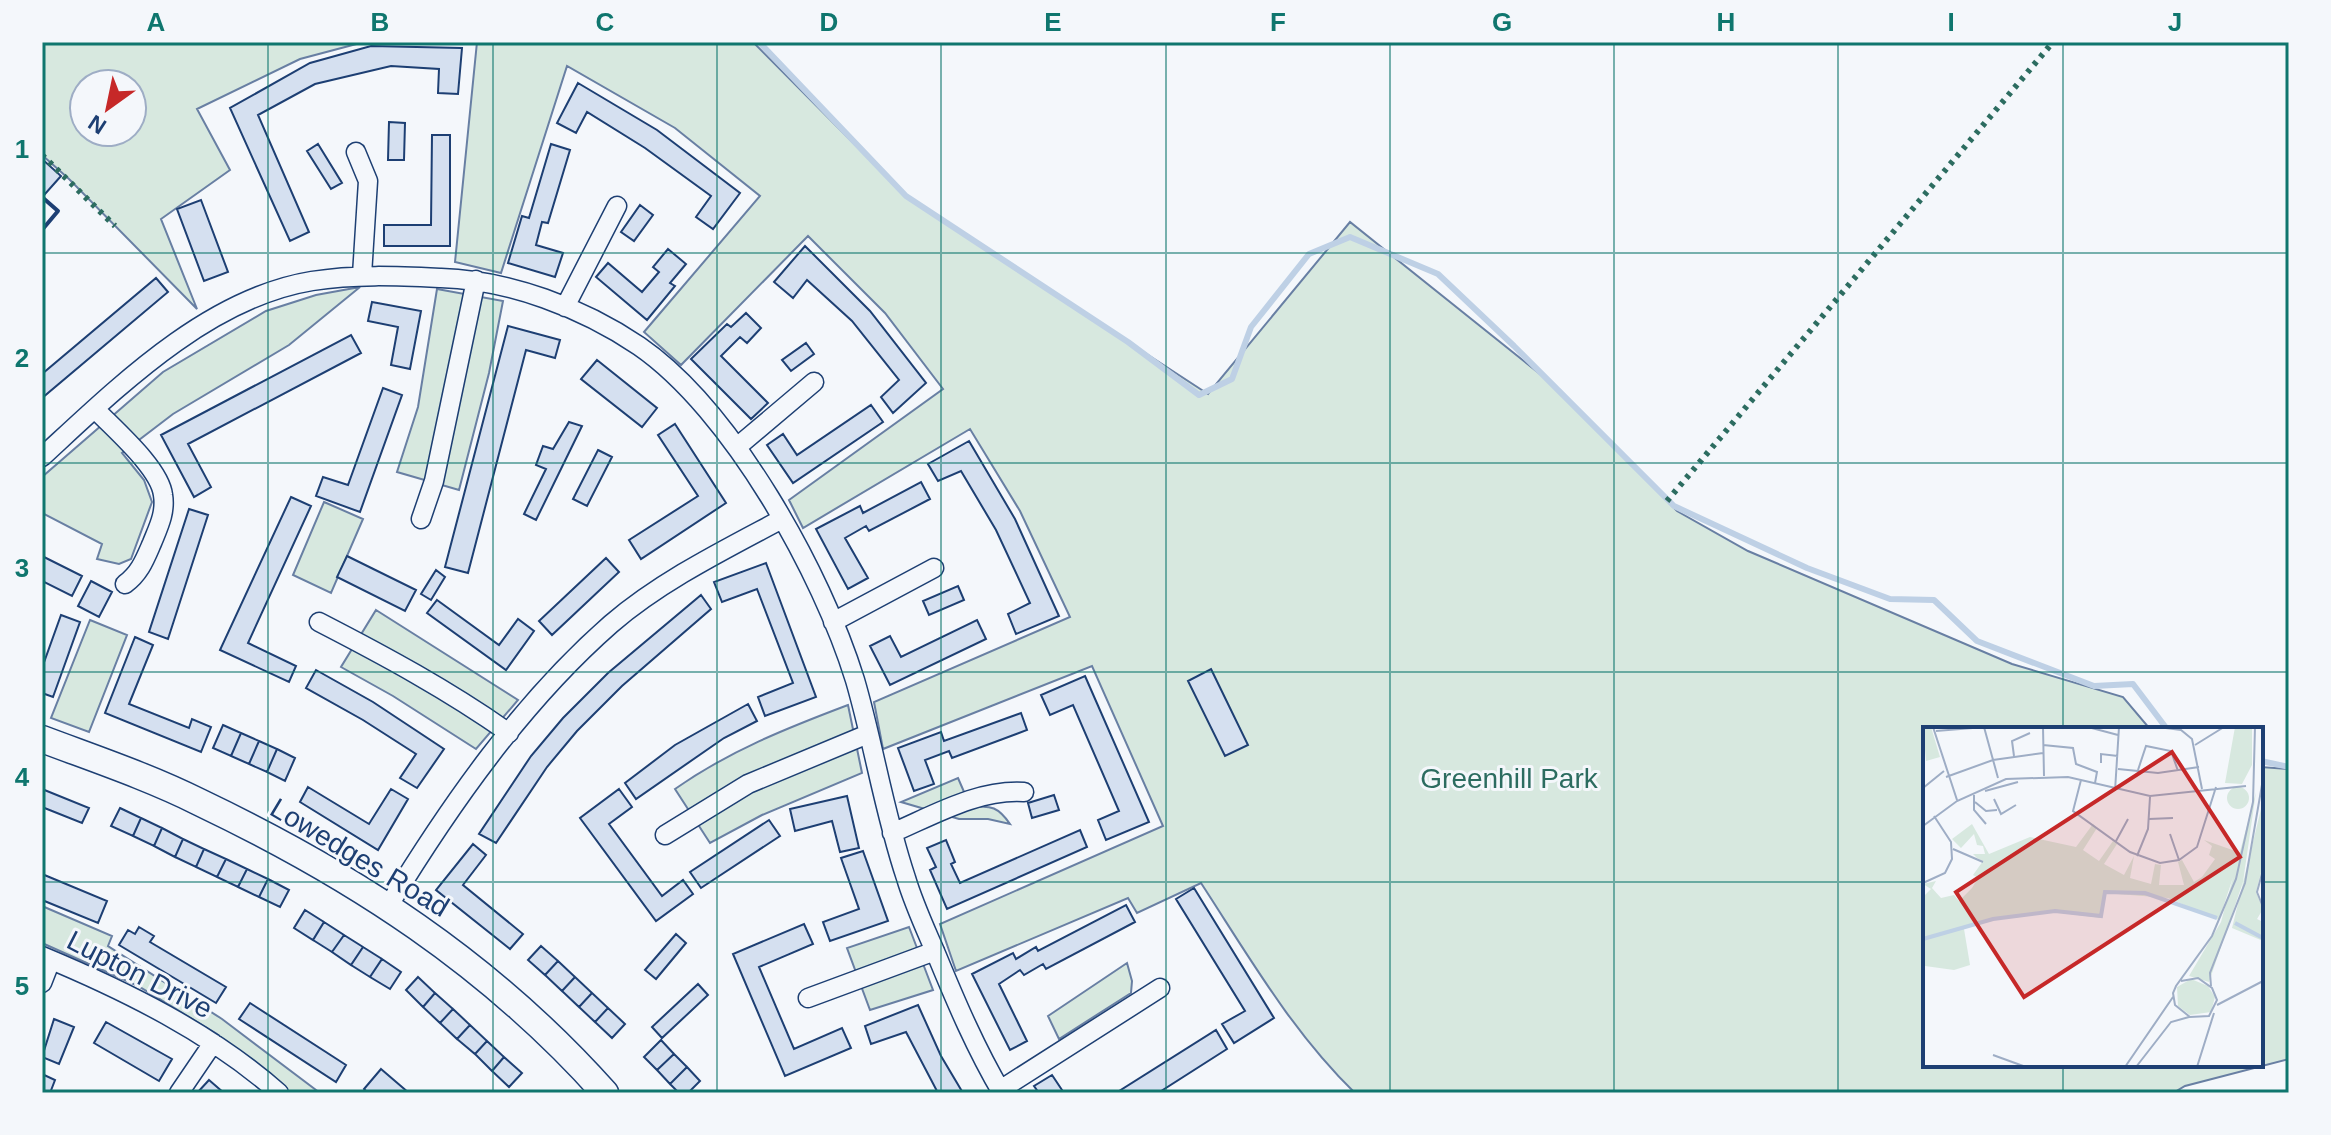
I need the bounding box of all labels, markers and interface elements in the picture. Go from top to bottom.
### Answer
text: A [147,7,166,37]
text: B [371,7,389,37]
text: C [596,7,615,37]
text: D [820,7,838,37]
text: E [1044,7,1062,37]
text: F [1270,7,1286,37]
text: G [1492,7,1512,37]
text: H [1717,7,1735,37]
text: I [1947,7,1955,37]
text: J [2168,7,2182,37]
north arrow [68,68,148,148]
text: N [84,110,111,139]
text: 1 [15,134,29,164]
text: 2 [15,343,29,373]
text: 3 [15,553,29,583]
inset map [1923,727,2263,1067]
text: 4 [15,762,30,792]
park label: Greenhill Park [1420,763,1599,794]
street label: Lowedges Road [265,792,454,923]
street label: Lupton Drive [62,925,218,1024]
text: 5 [15,971,29,1001]

